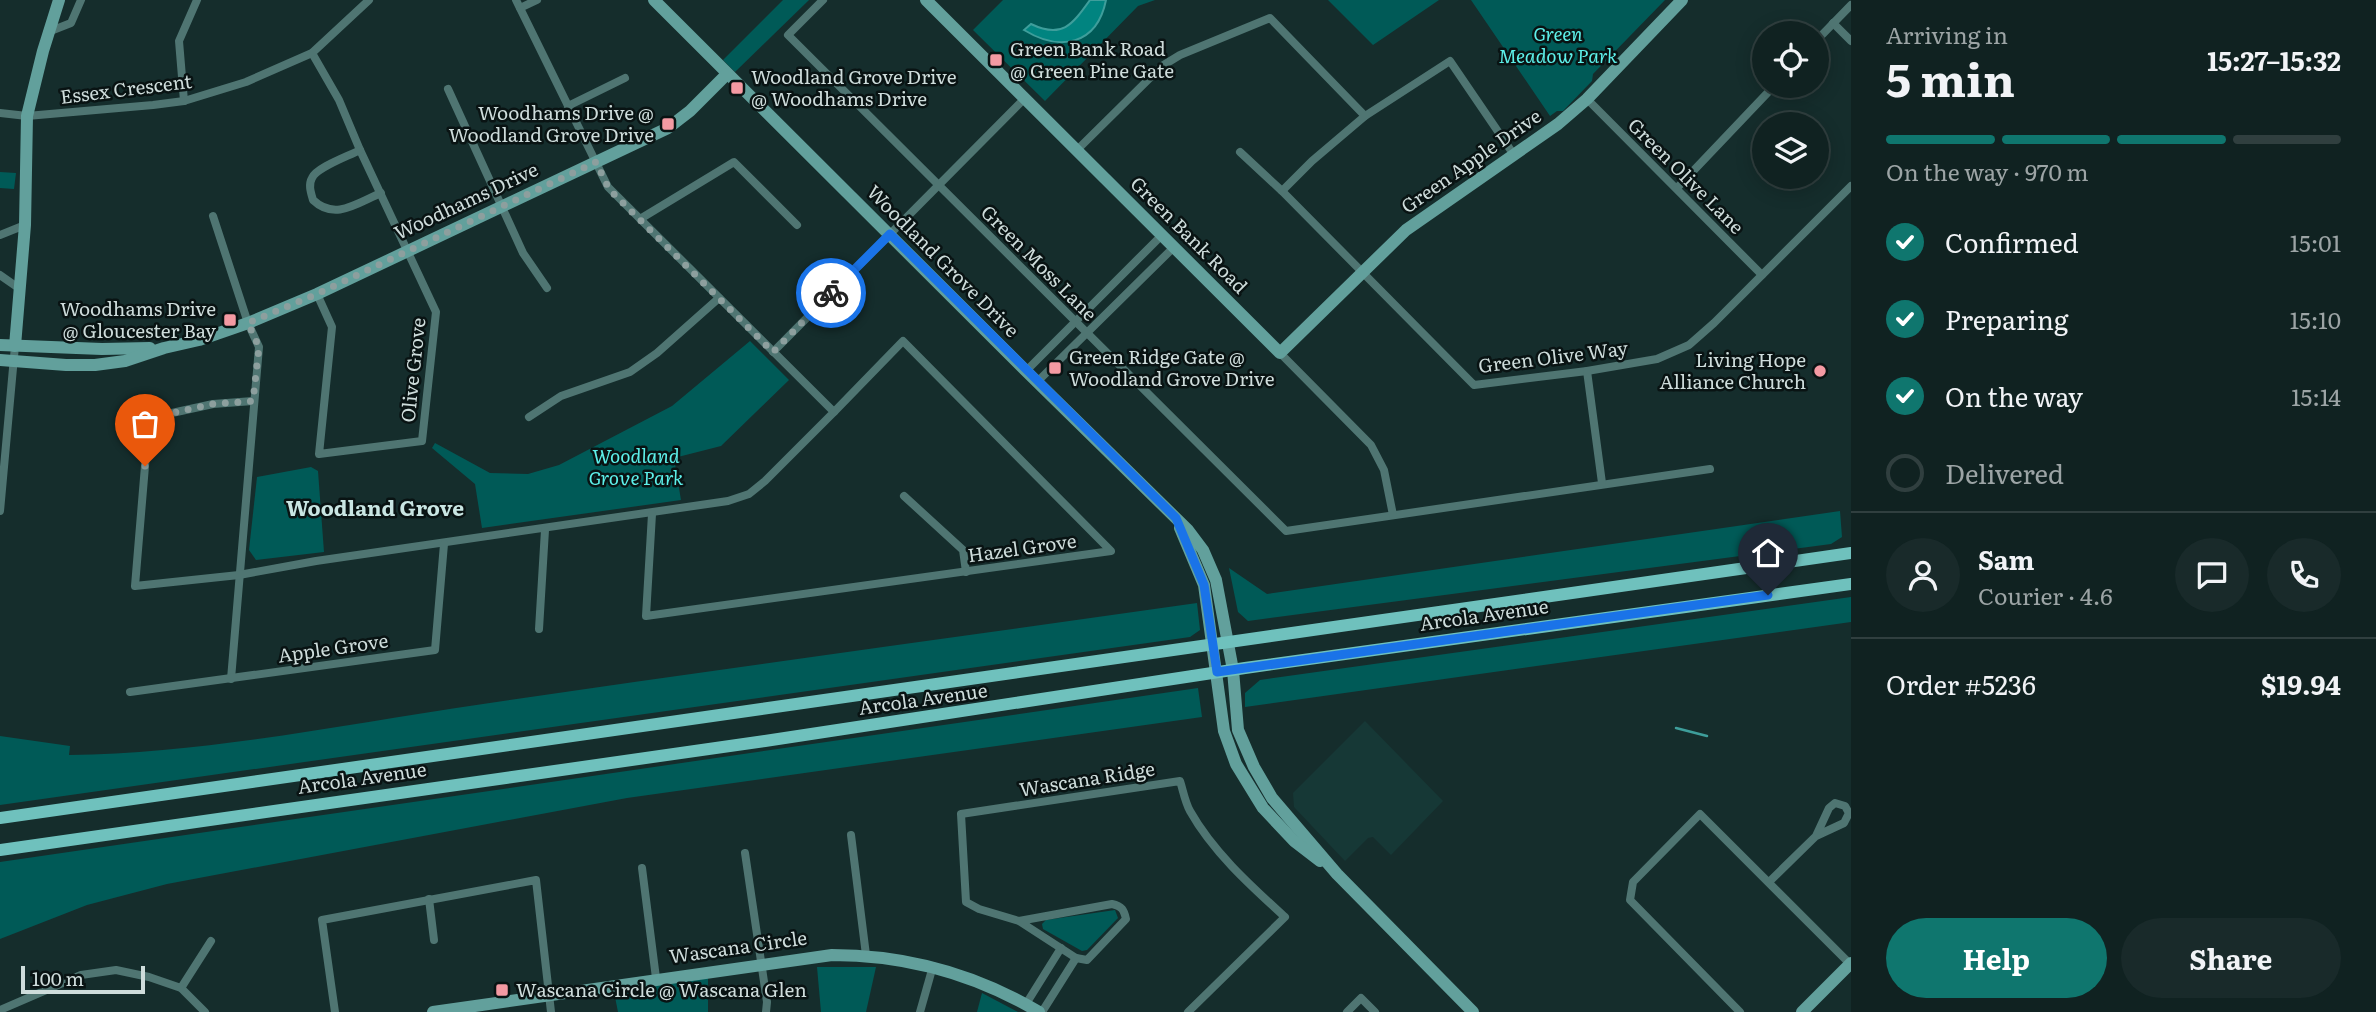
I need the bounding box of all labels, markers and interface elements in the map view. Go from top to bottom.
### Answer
text: Arriving in [1886,17,2008,51]
park label: Green Meadow Park [1499,19,1618,69]
map controls [1752,21,1829,189]
button: locate [1752,21,1829,98]
place label: Green Bank Road @ Green Pine Gate [1010,34,1174,84]
text: 15:27–15:32 [2207,40,2341,79]
text: 5 min [1886,43,2015,111]
marker: Green Bank Road @ Green Pine Gate [988,52,1004,68]
place label: Woodland Grove Drive @ Woodhams Drive [751,62,957,112]
street label: Essex Crescent [58,66,194,110]
marker: Woodland Grove Drive @ Woodhams Drive [729,80,745,96]
place label: Woodhams Drive @ Woodland Grove Drive [448,98,654,148]
street label: Green Apple Drive [1395,101,1546,219]
street label: Green Olive Lane [1622,111,1751,240]
button: layers [1752,112,1829,189]
marker: Woodhams Drive @ Woodland Grove Drive [660,116,676,132]
street label: Woodhams Drive [389,154,542,246]
text: On the way · 970 m [1886,154,2089,188]
street label: Green Bank Road [1125,169,1255,299]
street label: Woodland Grove Drive [861,178,1026,343]
street label: Green Moss Lane [975,198,1104,327]
text: Confirmed [1945,222,2079,261]
icon: check [1886,223,1924,261]
text: 15:01 [2290,225,2341,259]
courier [796,258,866,328]
icon: bike [812,274,850,312]
place label: Woodhams Drive @ Gloucester Bay [60,294,216,344]
text: Preparing [1945,299,2068,338]
icon: check [1886,300,1924,338]
text: 15:10 [2290,302,2341,336]
marker: Woodhams Drive @ Gloucester Bay [222,312,238,328]
street label: Olive Grove [393,316,431,424]
street label: Green Olive Way [1477,333,1629,379]
place label: Green Ridge Gate @ Woodland Grove Drive [1069,342,1275,392]
place label: Living Hope Alliance Church [1659,345,1806,395]
marker: Green Ridge Gate @ Woodland Grove Drive [1047,360,1063,376]
marker: Living Hope Alliance Church [1812,363,1828,379]
text: On the way [1945,376,2083,415]
icon: check [1886,377,1924,415]
text: 15:14 [2291,379,2341,413]
pin [115,394,175,466]
icon: bag [126,405,164,443]
park label: Woodland Grove Park [589,441,684,491]
text: Delivered [1945,453,2064,492]
district label: Woodland Grove [286,491,464,522]
pin [1738,523,1798,595]
street label: Hazel Grove [966,525,1078,569]
icon: home [1749,534,1787,572]
button: person [1886,538,1960,612]
button: chat [2175,538,2249,612]
button: phone [2267,538,2341,612]
text: Sam [1978,539,2034,578]
text: Courier · 4.6 [1978,578,2113,612]
street label: Arcola Avenue [1418,591,1550,637]
street label: Apple Grove [276,625,390,669]
text: Order #5236 [1886,664,2036,703]
text: $19.94 [2261,664,2341,703]
street label: Arcola Avenue [857,675,989,721]
street label: Wascana Ridge [1017,753,1157,803]
street label: Arcola Avenue [296,754,428,800]
button: Help [1886,918,2107,998]
button: Share [2121,918,2341,998]
street label: Wascana Circle [667,922,809,970]
scale bar [21,963,145,995]
text: 100 m [32,964,84,992]
place label: Wascana Circle @ Wascana Glen [516,975,807,1003]
marker: Wascana Circle @ Wascana Glen [494,982,510,998]

